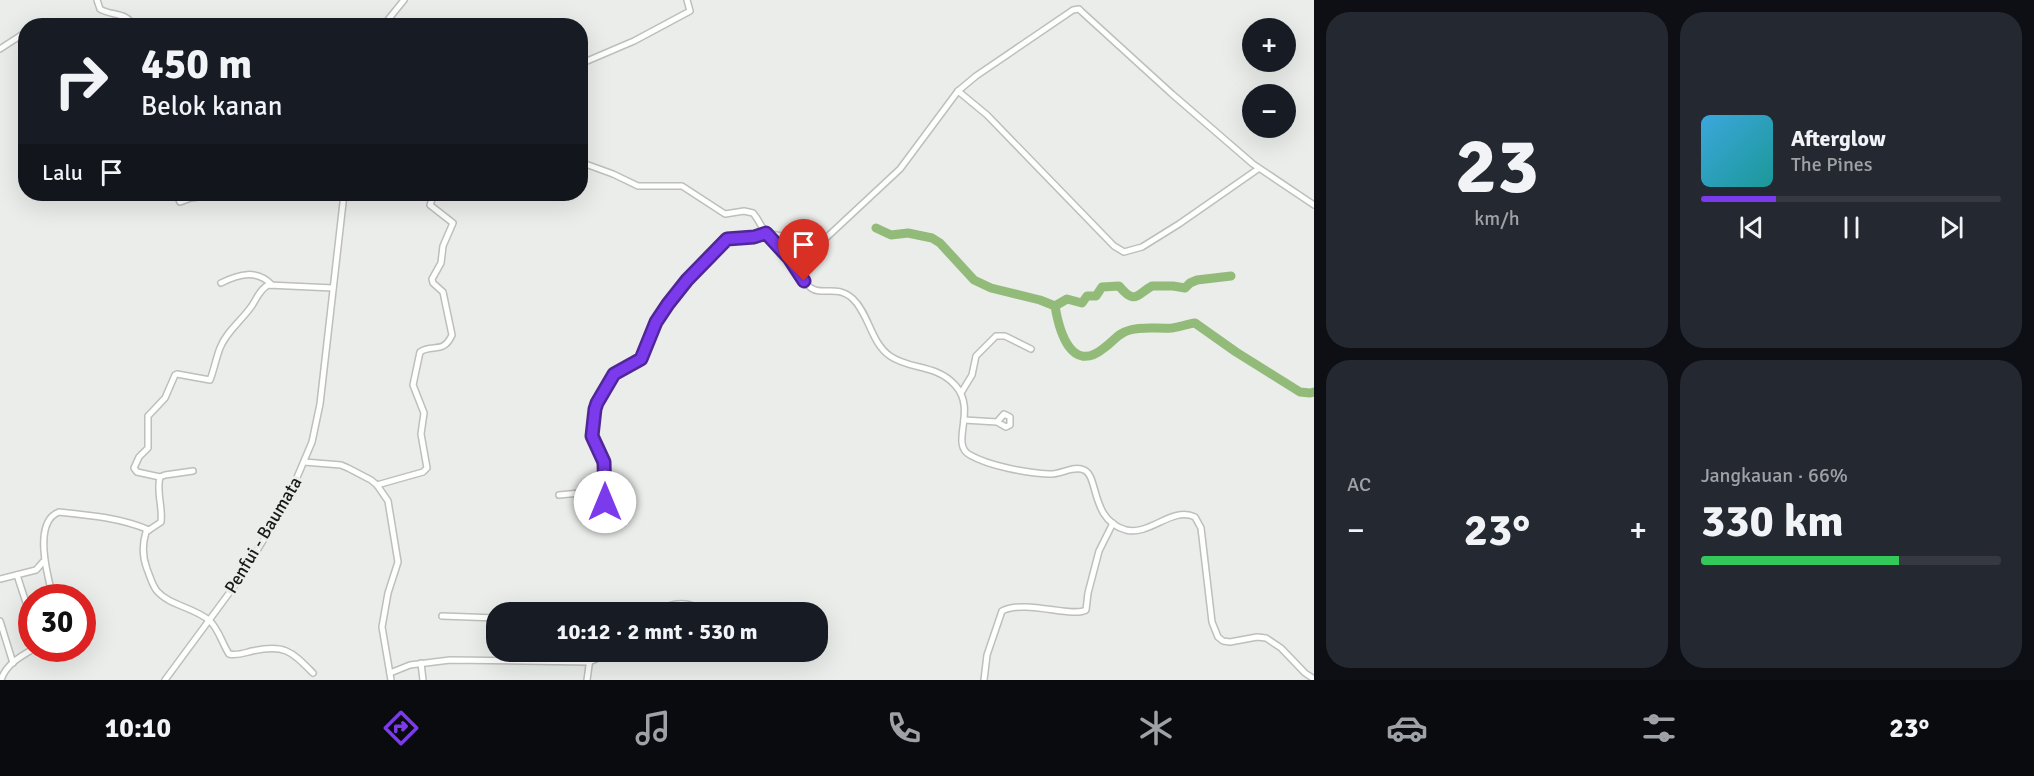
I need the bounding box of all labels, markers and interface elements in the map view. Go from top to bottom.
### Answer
map controls [1242,18,1296,138]
button: + [1242,18,1296,72]
text: 450 m [141,39,252,90]
icon: right [42,42,120,120]
button: − [1242,84,1296,138]
text: Belok kanan [141,90,282,123]
text: 23 [1455,119,1539,215]
text: Afterglow [1791,125,1886,152]
text: The Pines [1791,152,1873,177]
icon: arrive [95,156,128,189]
text: Lalu [42,159,83,186]
text: km/h [1474,206,1520,231]
icon: previous [1735,211,1768,244]
icon: pause [1835,211,1868,244]
icon: next [1935,211,1968,244]
pin [778,219,829,281]
icon: arrive [787,228,820,261]
text: Jangkauan · 66% [1701,463,1848,488]
position arrow [573,470,637,534]
text: AC [1347,472,1371,497]
street label: Penfui - Baumata [220,473,306,597]
text: 330 km [1701,494,1844,549]
text: 23° [1464,503,1530,558]
text: − [1347,510,1365,551]
text: + [1629,510,1647,551]
speed limit sign: 30 [18,584,96,662]
text: 10:12 · 2 mnt · 530 m [557,618,757,645]
icon: directions [380,707,422,749]
icon: music [632,707,674,749]
icon: phone [883,707,925,749]
icon: climate [1135,707,1177,749]
icon: car [1386,707,1428,749]
icon: filters [1638,707,1680,749]
text: 10:10 [105,712,171,745]
text: 23° [1889,712,1929,745]

